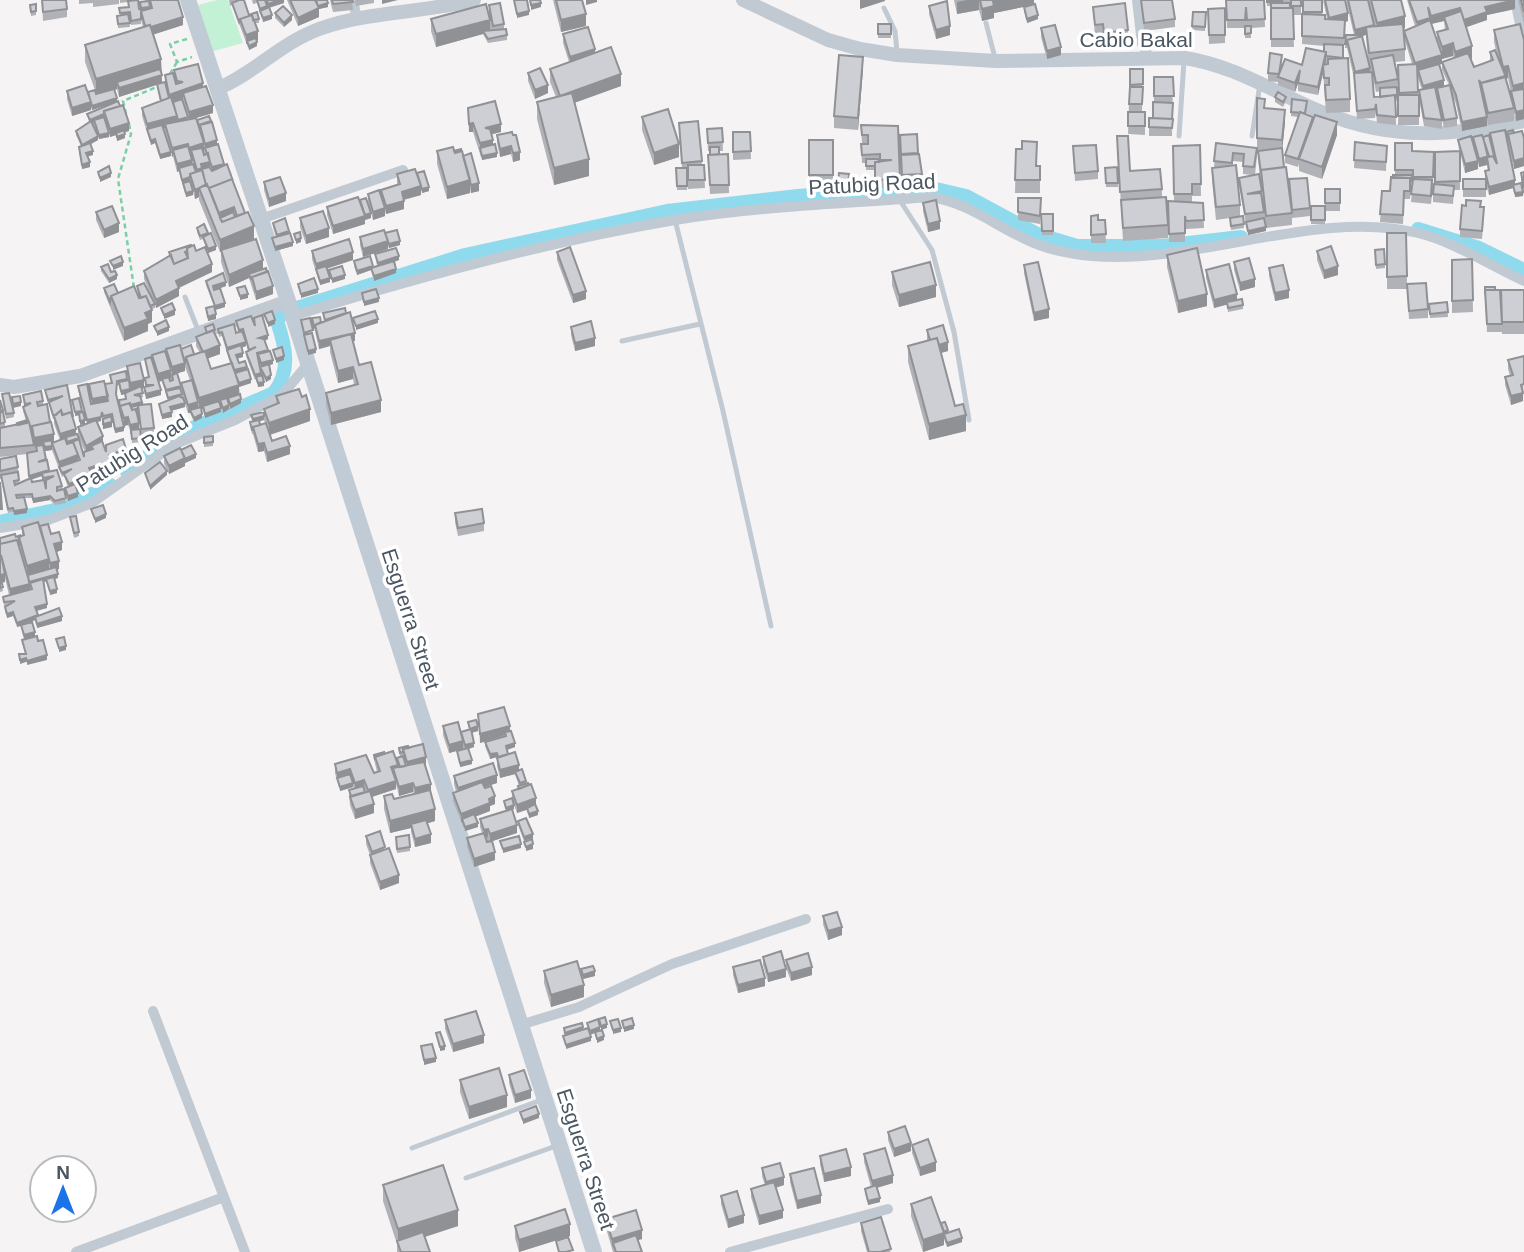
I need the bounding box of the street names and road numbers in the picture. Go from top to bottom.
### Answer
street label: Cabio Bakal [1079,28,1193,51]
street label: Patubig Road [808,169,936,199]
street label: Patubig Road [72,410,192,496]
street label: Esguerra Street [377,546,445,693]
street label: Esguerra Street [552,1086,620,1233]

